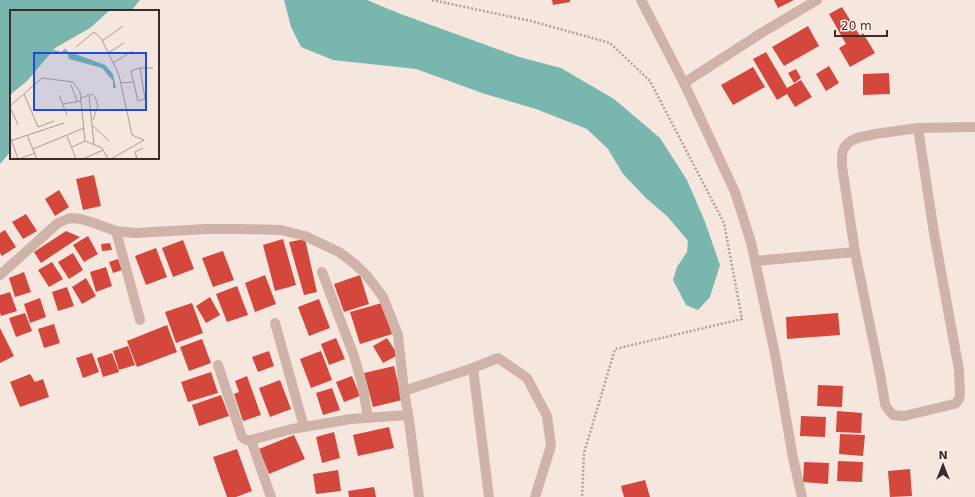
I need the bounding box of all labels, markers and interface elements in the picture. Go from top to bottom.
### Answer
inset map [10,10,159,159]
scale bar [835,12,887,38]
text: 20 m [841,19,872,33]
north arrow [923,445,963,485]
text: N [938,449,948,462]

